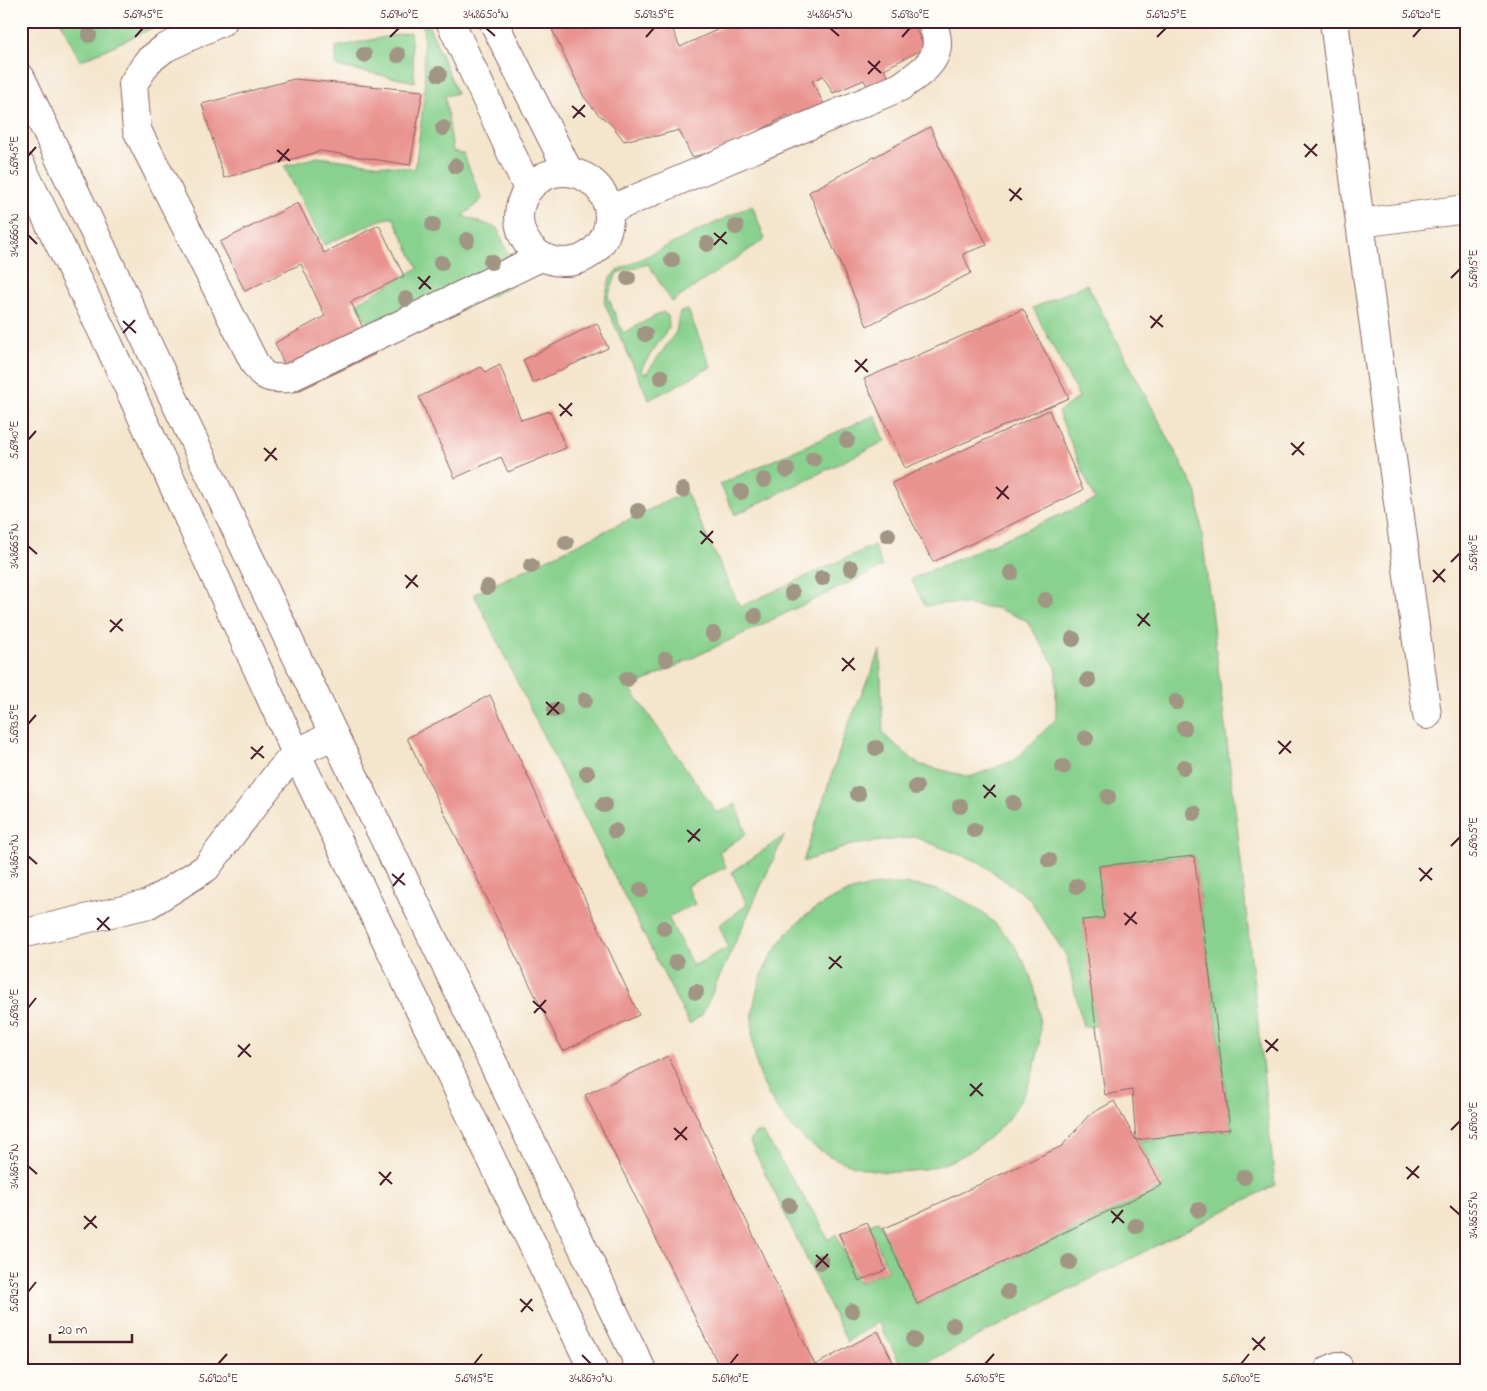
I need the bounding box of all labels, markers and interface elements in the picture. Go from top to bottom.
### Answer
text: 5.6945°E [123,6,163,24]
text: 5.6940°E [380,6,418,24]
text: 34.8650°N [463,6,509,24]
text: 5.6935°E [634,6,674,24]
text: 34.8645°N [807,6,853,24]
text: 5.6930°E [891,6,929,24]
text: 5.6925°E [1145,6,1187,24]
text: 5.6920°E [1401,6,1441,24]
text: 5.6945°E [6,136,24,176]
text: 34.8660°N [6,213,24,257]
text: 5.6915°E [1465,249,1483,289]
text: 5.6940°E [6,421,24,459]
text: 34.8665°N [6,523,24,569]
text: 5.6910°E [1465,534,1483,572]
text: 5.6935°E [6,704,24,744]
text: 5.6905°E [1465,817,1483,857]
text: 34.8670°N [6,834,24,878]
text: 5.6930°E [6,989,24,1027]
text: 5.6900°E [1465,1101,1483,1141]
text: 34.8675°N [6,1143,24,1189]
text: 34.8655°N [1465,1191,1483,1239]
text: 5.6925°E [6,1271,24,1313]
scale bar [50,1311,132,1343]
text: 20 m [58,1319,88,1341]
text: 5.6920°E [198,1370,238,1388]
text: 5.6915°E [454,1370,494,1388]
text: 34.8670°N [569,1370,613,1388]
text: 5.6910°E [711,1370,749,1388]
text: 5.6905°E [965,1370,1005,1388]
text: 5.6900°E [1221,1370,1261,1388]

